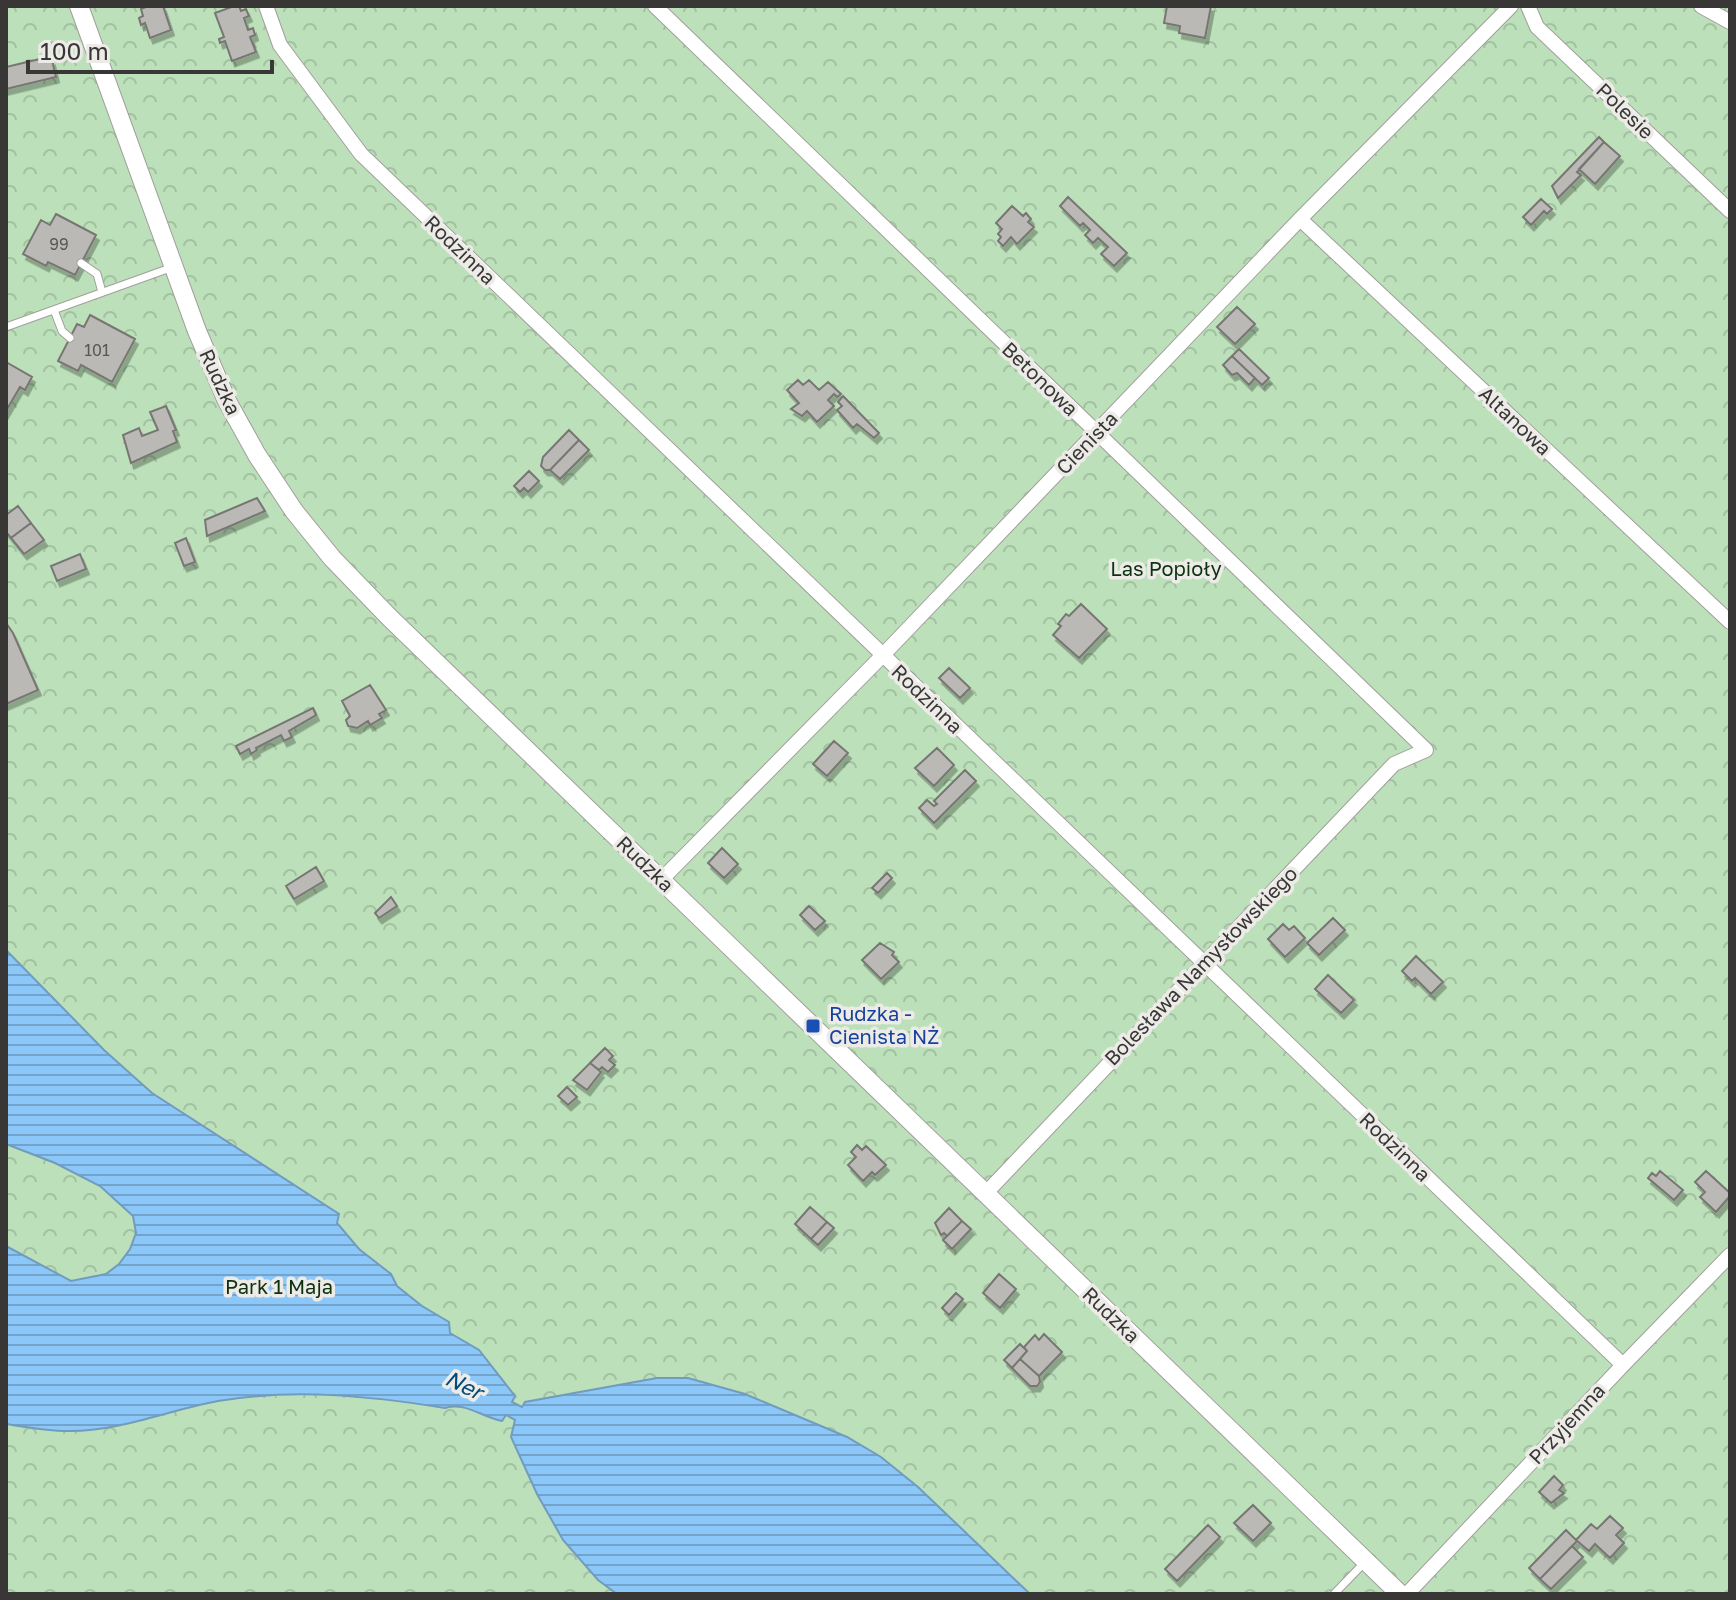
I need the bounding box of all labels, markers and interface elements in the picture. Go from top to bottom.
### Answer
scale bar [28,24,272,74]
text: 100 m [40,36,109,65]
street label: Polesie [1592,77,1659,143]
street label: Rodzinna [420,210,501,289]
house number: 99 [49,234,69,254]
street label: Betonowa [998,336,1084,420]
house number: 101 [84,340,110,360]
street label: Rudzka [195,345,247,418]
street label: Altanowa [1475,381,1557,460]
street label: Cienista [1051,406,1122,479]
park label: Las Popioły [1110,556,1222,580]
street label: Rodzinna [887,659,968,738]
street label: Rudzka [612,830,679,896]
street label: Bolesława Namysłowskiego [1099,861,1302,1070]
place label: Rudzka - Cienista NŻ [829,1001,939,1048]
marker: Rudzka - Cienista NŻ [804,1017,822,1035]
street label: Rodzinna [1355,1107,1436,1186]
park label: Park 1 Maja [225,1274,333,1298]
street label: Rudzka [1078,1281,1145,1347]
water label: Ner [441,1364,490,1407]
street label: Przyjemna [1523,1378,1609,1468]

